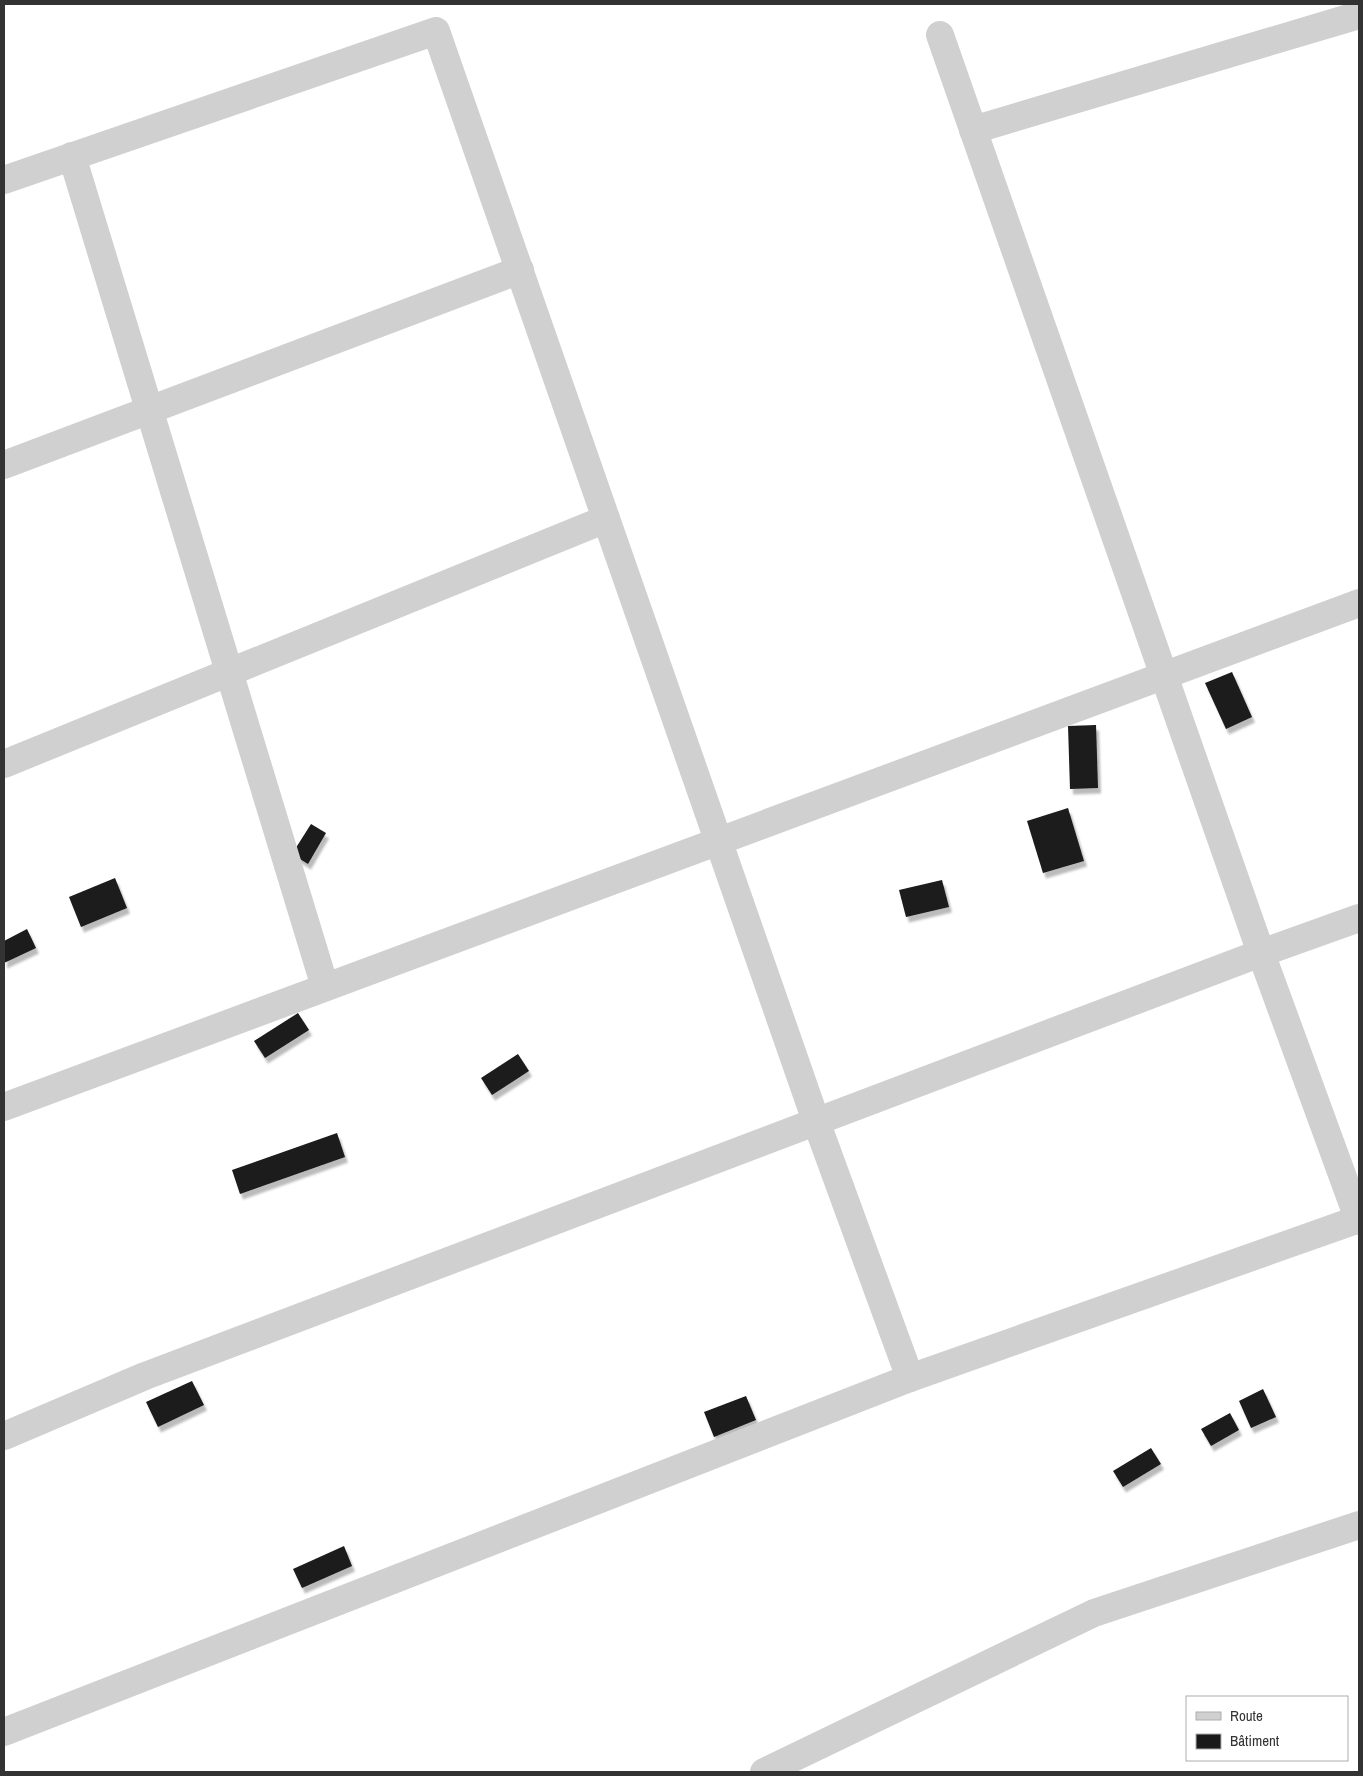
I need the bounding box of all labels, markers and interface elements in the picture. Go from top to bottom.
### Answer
legend [1186,1696,1348,1761]
text: Route [1230,1705,1263,1726]
text: Bâtiment [1230,1730,1280,1751]

